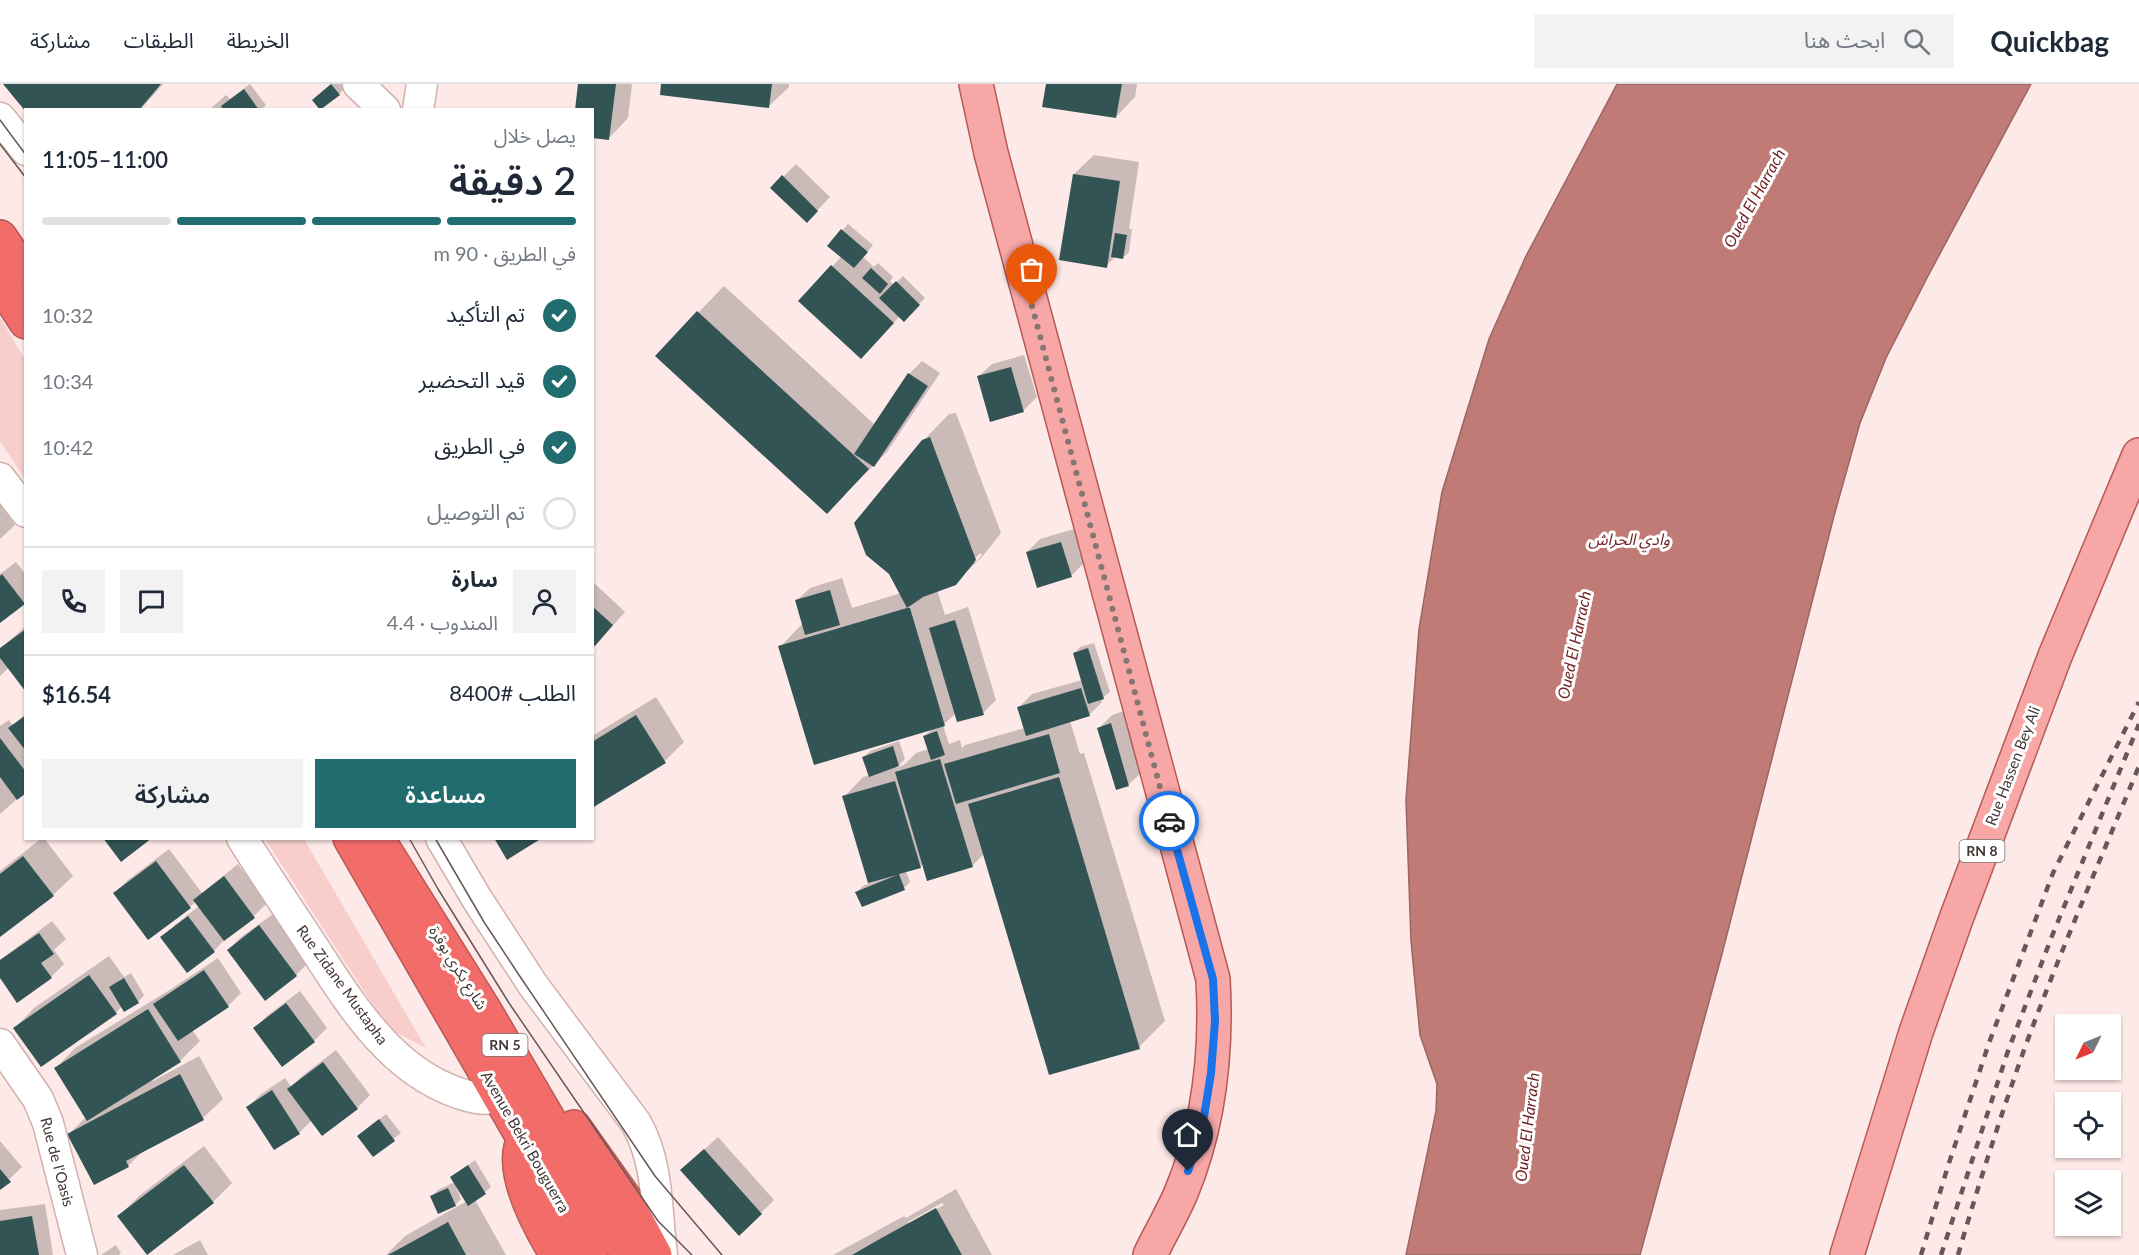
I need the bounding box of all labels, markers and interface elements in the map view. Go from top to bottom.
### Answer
search box [1534,14,1954,68]
text: Quickbag [1990,24,2109,58]
icon: search [1900,25,1933,58]
text: ابحث هنا [1804,26,1885,53]
text: مشاركة [30,27,91,52]
text: الطبقات [124,27,194,52]
text: الخريطة [227,27,290,52]
text: يصل خلال [494,123,576,147]
water label: Oued El Harrach [1719,145,1788,250]
text: 11:00–11:05 [42,146,168,173]
text: 2 دقيقة [449,157,576,203]
text: في الطريق · 90 m [433,241,576,265]
pin [1006,244,1057,306]
icon: bag [1015,253,1048,286]
icon: check [543,299,576,332]
text: تم التأكيد [446,300,525,327]
text: 10:32 [42,303,93,327]
icon: check [543,365,576,398]
text: قيد التحضير [419,366,525,393]
text: 10:34 [42,369,93,393]
icon: check [543,431,576,464]
text: في الطريق [434,432,525,459]
text: 10:42 [42,435,93,459]
text: تم التوصيل [427,498,525,525]
water label: وادي الحراش [1588,529,1670,553]
text: سارة [452,565,498,592]
button: phone [42,570,105,633]
button: chat [120,570,183,633]
button: person [513,570,576,633]
water label: Oued El Harrach [1553,589,1594,701]
text: المندوب · 4.4 [387,610,498,634]
text: الطلب #8400 [449,679,576,706]
text: $16.54 [42,681,111,708]
street label: Rue Hassen Bey Ali [1981,703,2043,828]
button: مشاركة [42,759,303,828]
button: مساعدة [315,759,576,828]
courier [1139,791,1199,851]
icon: car [1153,805,1186,838]
road number: RN 8 [1960,840,2004,862]
street label: Rue Zidane Mustapha [293,921,392,1048]
street label: شارع بكري بوقرة [423,922,492,1015]
north arrow [2055,1014,2121,1080]
map controls [2055,1014,2121,1236]
road number: RN 5 [482,1034,528,1056]
street label: Avenue Bekri Bouguerra [478,1068,574,1215]
water label: Oued El Harrach [1510,1071,1543,1183]
button: locate [2055,1092,2121,1158]
pin [1162,1109,1213,1171]
street label: Rue de l'Oasis [37,1115,79,1208]
icon: home [1171,1118,1204,1151]
button: layers [2055,1170,2121,1236]

